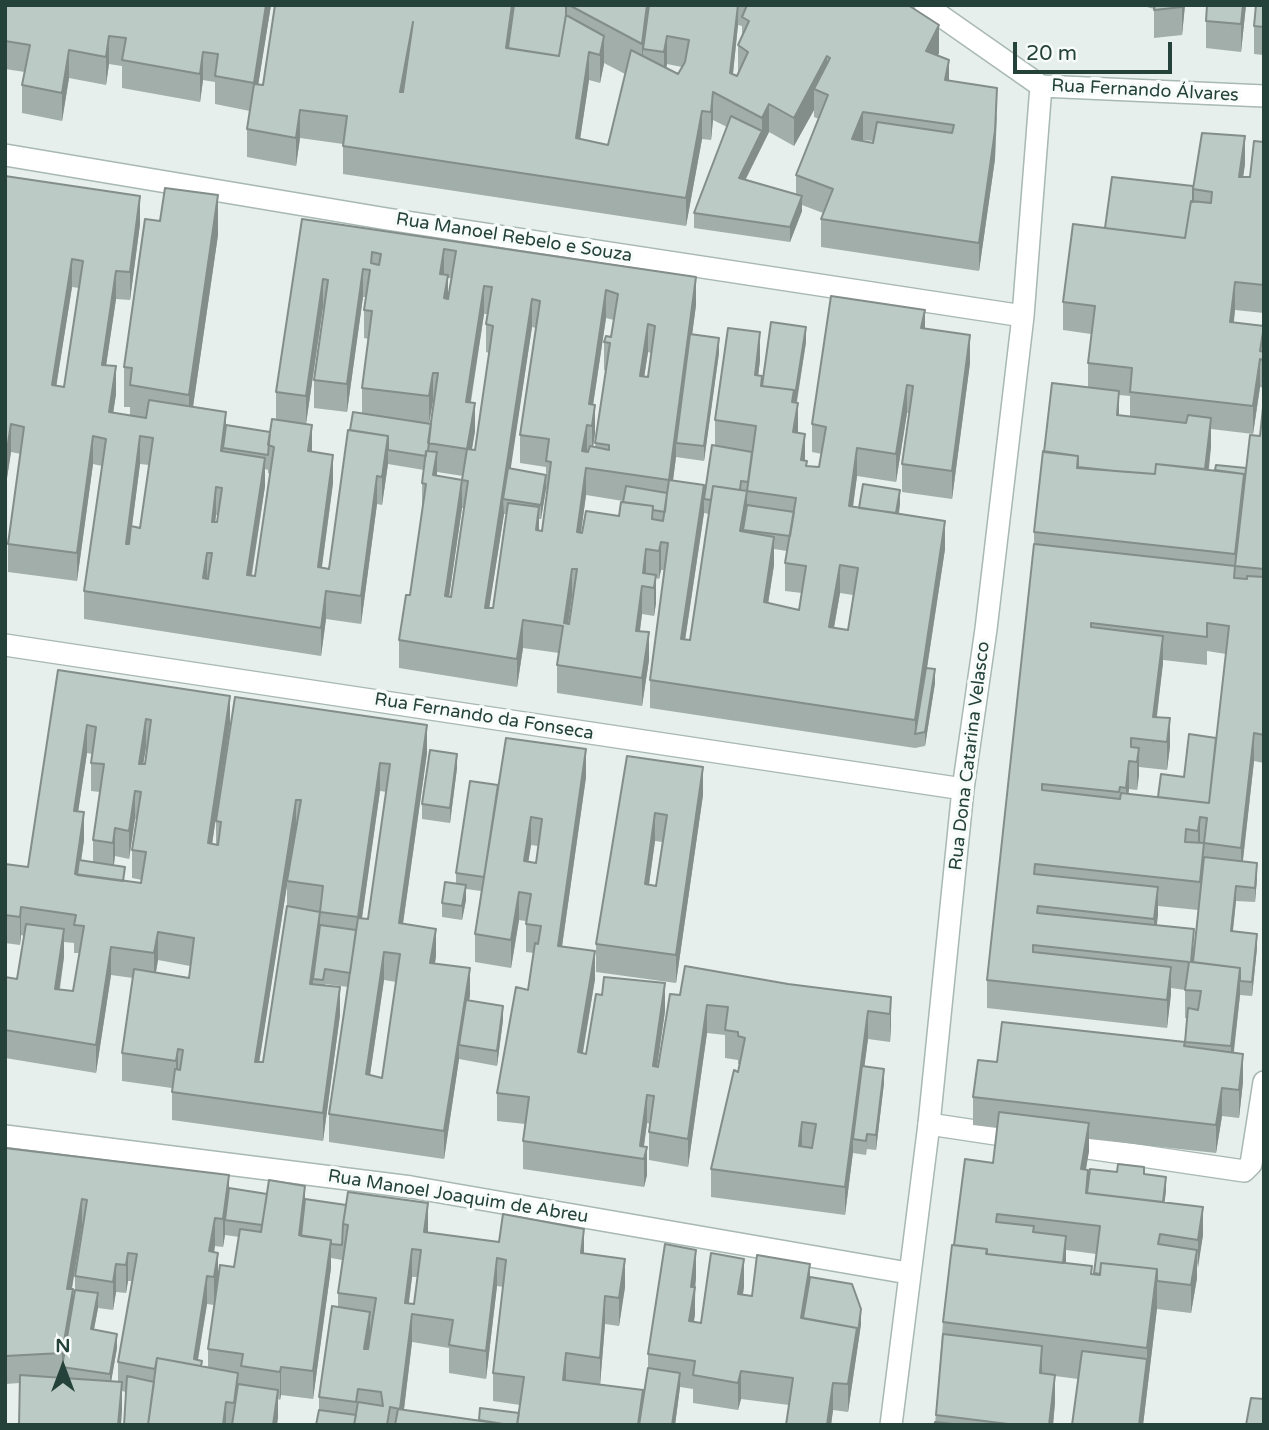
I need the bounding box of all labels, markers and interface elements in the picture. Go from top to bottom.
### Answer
scale bar [1017,28,1176,72]
text: 20 m [1026,41,1077,66]
street label: Rua Fernando Álvares [1051,75,1239,107]
street label: Rua Manoel Rebelo e Souza [394,209,634,267]
street label: Rua Dona Catarina Velasco [945,640,995,872]
street label: Rua Fernando da Fonseca [373,689,595,745]
street label: Rua Manoel Joaquim de Abreu [326,1166,590,1228]
north arrow [28,1332,98,1402]
text: N [55,1335,71,1357]

